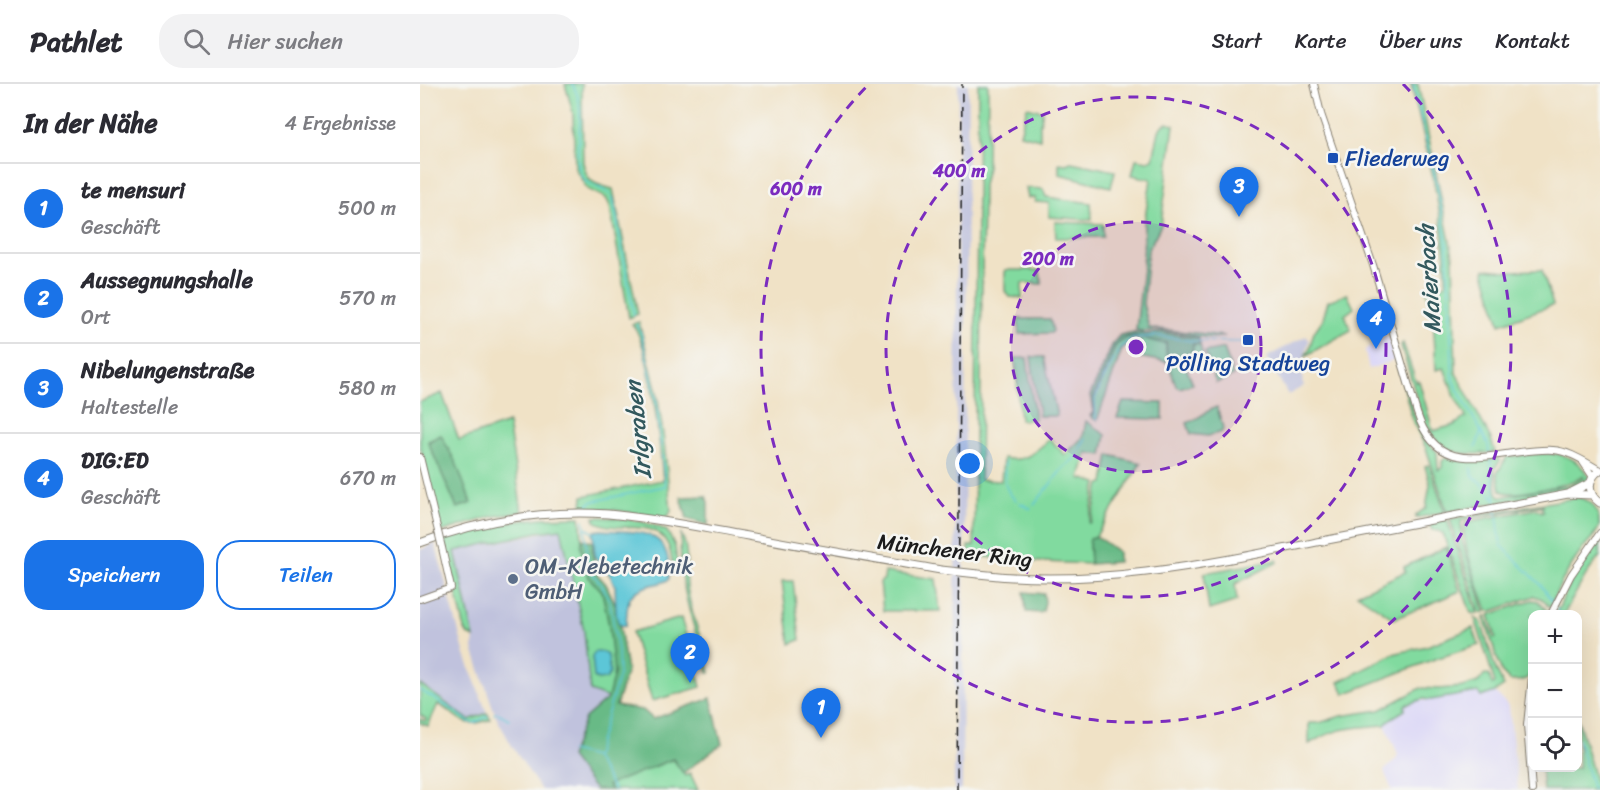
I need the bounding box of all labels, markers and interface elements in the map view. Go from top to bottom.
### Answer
search box [159,14,579,68]
text: Pathlet [30,17,123,66]
text: Hier suchen [228,22,343,61]
text: Start [1212,22,1262,60]
text: Karte [1295,22,1347,60]
text: Über uns [1380,22,1462,60]
text: Kontakt [1495,22,1570,60]
icon: search [180,25,213,58]
text: In der Nähe [24,100,158,146]
text: 4 Ergebnisse [285,106,396,141]
place label: Fliederweg [1345,139,1449,178]
marker: Fliederweg [1326,151,1340,165]
text: 400 m [932,155,985,187]
pin: 3 [1220,168,1258,217]
text: te mensuri [81,171,185,210]
text: 600 m [769,173,822,205]
text: 1 [39,191,48,226]
text: 500 m [338,191,396,226]
text: Geschäft [81,210,160,245]
water label: Maierbach [1404,221,1454,335]
text: 200 m [1021,243,1074,275]
text: Aussegnungshalle [81,261,253,300]
text: 2 [38,281,49,316]
text: 570 m [339,281,396,316]
text: Ort [81,300,111,335]
pin: 4 [1356,300,1396,349]
marker: Pölling Stadtweg [1241,333,1255,347]
centre of rings [1126,337,1146,357]
place label: Pölling Stadtweg [1166,344,1330,383]
text: Nibelungenstraße [81,351,254,390]
text: 3 [38,371,49,406]
text: 580 m [339,371,396,406]
water label: Irlgraben [612,376,664,482]
text: Haltestelle [81,390,178,425]
text: DIG:ED [81,441,149,480]
your location [955,449,984,478]
text: 4 [37,461,50,496]
text: 670 m [340,461,396,496]
text: Geschäft [81,480,160,515]
street label: Münchener Ring [875,522,1035,579]
button: Speichern [24,540,204,610]
button: Teilen [216,540,396,610]
place label: OM-Klebetechnik GmbH [525,547,693,611]
marker: OM-Klebetechnik GmbH [506,572,520,586]
map controls [1528,610,1582,772]
button: + [1528,610,1582,664]
pin: 2 [670,634,710,683]
button: − [1528,664,1582,718]
pin: 1 [802,688,840,738]
button: locate [1528,718,1582,772]

